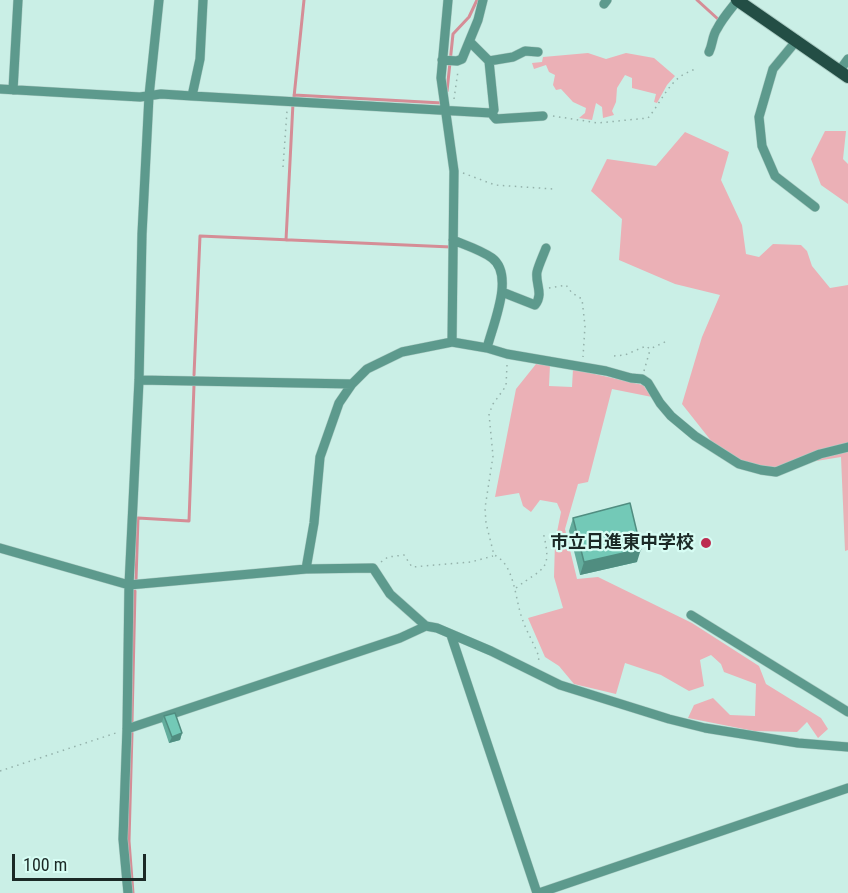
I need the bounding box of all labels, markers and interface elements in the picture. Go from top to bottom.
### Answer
place label: 市立日進東中学校 [550,532,694,554]
marker: 市立日進東中学校 [699,536,713,550]
scale bar [15,842,148,880]
text: 100 m [23,854,67,875]

